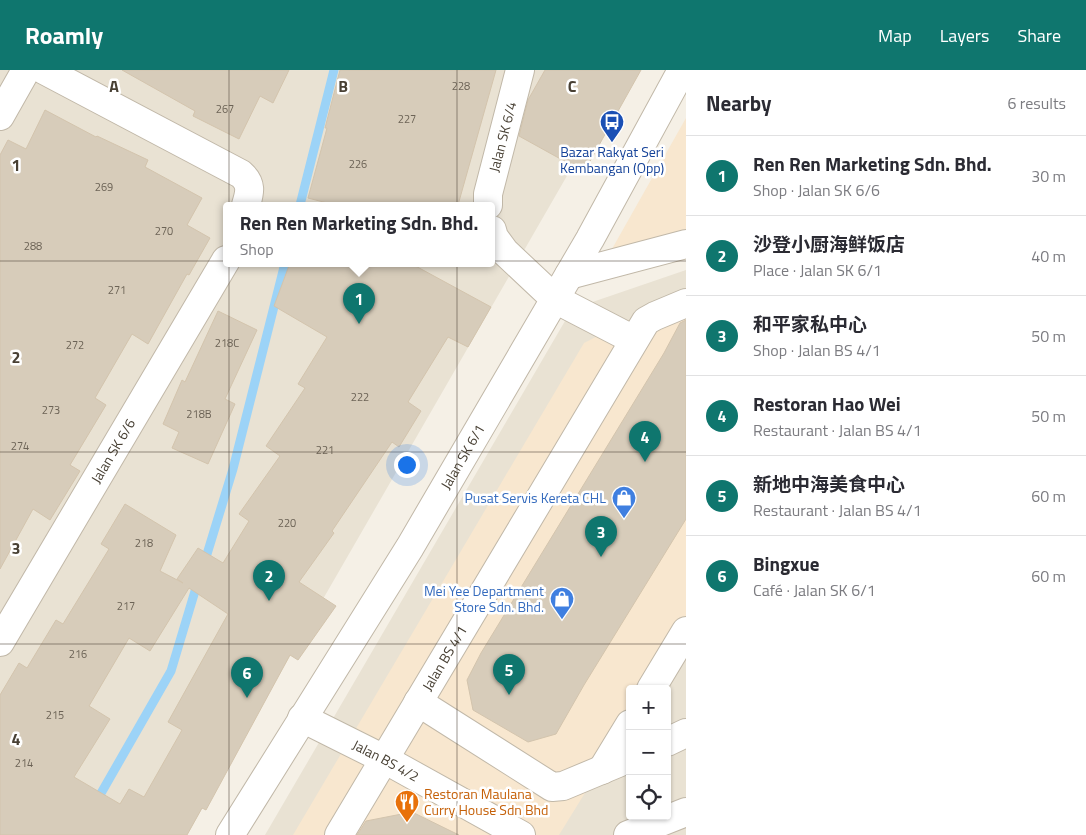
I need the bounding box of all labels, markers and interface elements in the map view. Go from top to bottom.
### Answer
text: Roamly [25,17,103,53]
text: Map [878,22,912,49]
text: Layers [940,22,989,49]
text: Share [1017,22,1061,49]
text: A [109,74,119,98]
text: B [338,74,348,98]
text: C [568,74,577,98]
house number: 228 [452,78,470,94]
text: Nearby [706,87,771,119]
text: 6 results [1007,91,1066,115]
street label: Jalan SK 6/4 [483,99,521,174]
house number: 267 [216,101,234,117]
bus stop icon: Bazar Rakyat Seri Kembangan (Opp) [599,109,625,143]
house number: 227 [398,111,416,127]
place label: Bazar Rakyat Seri Kembangan (Opp) [560,141,664,178]
text: Ren Ren Marketing Sdn. Bhd. [753,149,992,178]
text: 1 [12,153,20,177]
house number: 226 [349,156,367,172]
text: 1 [718,164,726,188]
text: 30 m [1031,164,1066,188]
text: Shop · Jalan SK 6/6 [753,178,880,202]
house number: 269 [95,179,113,195]
popup [223,202,495,267]
text: Ren Ren Marketing Sdn. Bhd. [240,208,478,237]
house number: 270 [155,223,173,239]
text: 沙登小厨海鲜饭店 [753,229,905,258]
text: Shop [240,237,274,261]
house number: 288 [24,238,42,254]
text: 2 [718,244,726,268]
text: 40 m [1031,244,1066,268]
text: Place · Jalan SK 6/1 [753,258,882,282]
house number: 271 [108,282,126,298]
pin: 1 [343,283,375,324]
text: 和平家私中心 [753,309,867,338]
text: 3 [718,324,726,348]
text: 50 m [1031,324,1066,348]
house number: 218C [215,335,239,351]
house number: 272 [66,337,84,353]
text: Shop · Jalan BS 4/1 [753,338,881,362]
text: 2 [12,345,20,369]
house number: 222 [351,389,369,405]
text: Restoran Hao Wei [753,389,901,418]
house number: 273 [42,402,60,418]
text: 4 [718,404,726,428]
text: 50 m [1031,404,1066,428]
house number: 218B [186,406,212,422]
street label: Jalan SK 6/6 [85,414,140,487]
text: Restaurant · Jalan BS 4/1 [753,418,922,442]
street label: Jalan SK 6/1 [435,420,489,493]
pin: 4 [629,421,661,462]
house number: 274 [11,438,29,454]
house number: 221 [316,442,334,458]
your location [394,452,420,478]
text: 新地中海美食中心 [753,469,905,498]
text: 5 [718,484,726,508]
text: 60 m [1031,484,1066,508]
shop icon: Pusat Servis Kereta CHL [611,485,637,519]
place label: Pusat Servis Kereta CHL [465,487,606,508]
text: Restaurant · Jalan BS 4/1 [753,498,922,522]
house number: 220 [278,515,296,531]
pin: 3 [585,516,617,557]
house number: 218 [135,535,153,551]
text: 3 [12,536,20,560]
text: Bingxue [753,549,819,578]
pin: 2 [253,560,285,601]
text: 6 [718,564,726,588]
text: 60 m [1031,564,1066,588]
text: Café · Jalan SK 6/1 [753,578,876,602]
place label: Mei Yee Department Store Sdn. Bhd. [424,580,544,617]
shop icon: Mei Yee Department Store Sdn. Bhd. [549,586,575,620]
house number: 217 [117,598,135,614]
street label: Jalan BS 4/1 [417,621,472,694]
house number: 216 [69,646,87,662]
pin: 5 [493,654,525,695]
pin: 6 [231,657,263,698]
map controls [626,685,671,820]
button: + [626,685,671,730]
house number: 215 [46,707,64,723]
text: 4 [12,727,21,751]
button: − [626,730,671,775]
street label: Jalan BS 4/2 [349,734,423,787]
house number: 214 [15,755,33,771]
button: locate [626,775,671,820]
place label: Restoran Maulana Curry House Sdn Bhd [424,783,548,820]
restaurant icon: Restoran Maulana Curry House Sdn Bhd [394,789,420,823]

